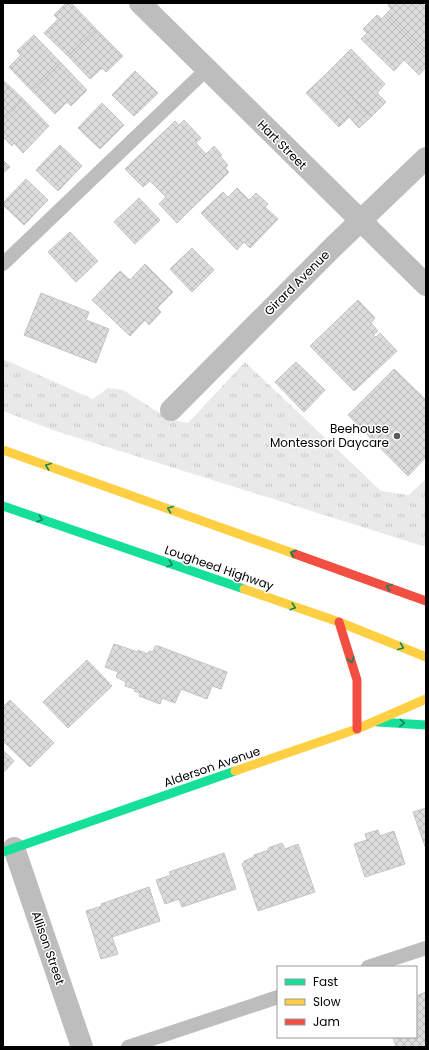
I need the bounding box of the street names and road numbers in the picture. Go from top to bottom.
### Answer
street label: Hart Street [254,116,311,173]
street label: Girard Avenue [260,246,333,319]
street label: Lougheed Highway [162,541,276,594]
street label: Alderson Avenue [161,742,262,791]
street label: Allison Street [28,909,69,987]

